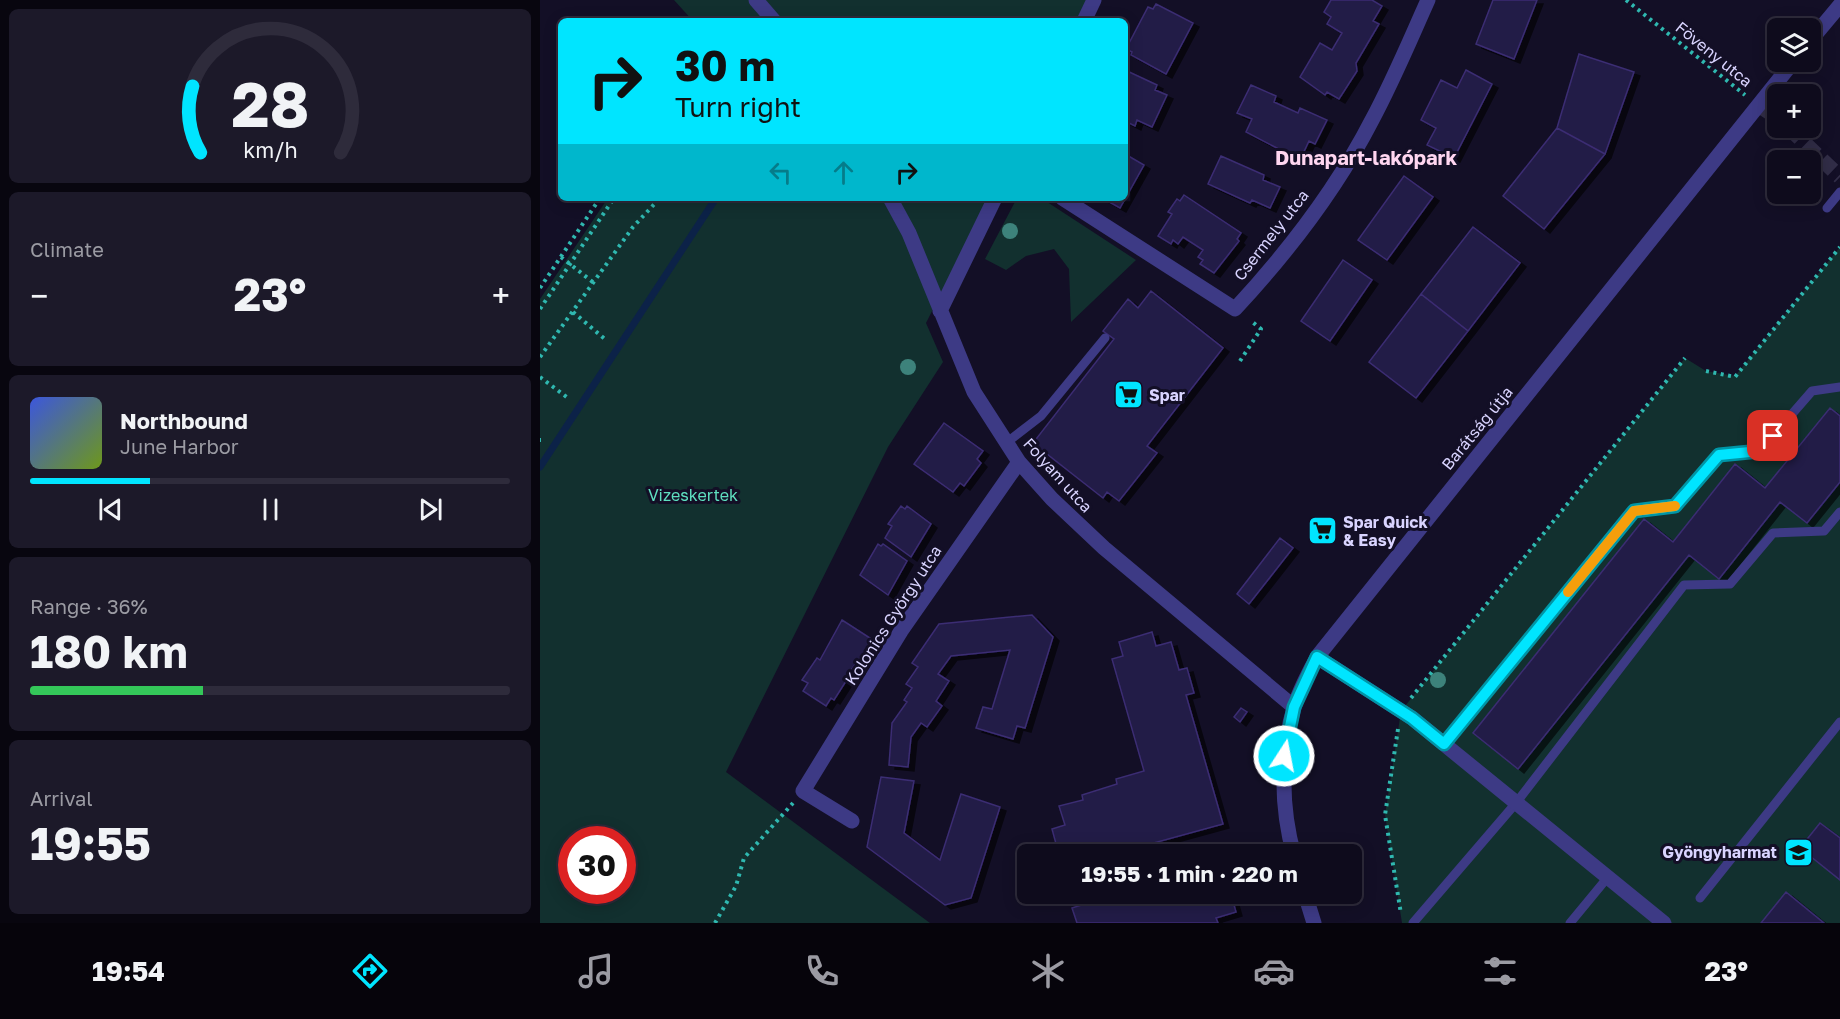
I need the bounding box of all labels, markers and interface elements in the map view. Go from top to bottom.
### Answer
street label: Föveny utca [1672,17,1756,91]
map controls [1767,18,1821,204]
button: layers [1767,18,1821,72]
text: 30 m [675,40,775,90]
icon: right [576,42,654,120]
text: 28 [231,66,309,141]
button: + [1767,84,1821,138]
text: Turn right [675,91,801,123]
text: km/h [243,137,297,163]
district label: Dunapart-lakópark [1275,145,1457,169]
button: − [1767,150,1821,204]
icon: left [764,156,797,189]
icon: ahead [827,156,860,189]
icon: right [890,156,923,189]
street label: Csermely utca [1229,186,1313,284]
text: Climate [30,237,104,261]
text: 23° [234,267,306,321]
text: − [30,276,48,315]
text: + [492,276,510,315]
supermarket icon: Spar [1112,379,1144,411]
street label: Barátság útja [1437,382,1517,474]
place label: Spar [1149,385,1185,405]
text: Northbound [120,407,248,434]
pin [1747,410,1798,461]
icon: arrive [1756,419,1789,452]
text: June Harbor [120,434,239,458]
street label: Folyam utca [1019,434,1097,516]
park label: Vizeskertek [648,485,738,505]
icon: previous [94,493,127,526]
icon: pause [254,493,287,526]
icon: next [414,493,447,526]
place label: Spar Quick & Easy [1343,512,1429,550]
supermarket icon: Spar Quick & Easy [1306,515,1338,547]
street label: Kolonics György utca [840,541,946,689]
text: Range · 36% [30,594,148,618]
text: 180 km [30,624,188,678]
position arrow [1252,724,1316,788]
text: Arrival [30,786,93,810]
text: 19:55 [30,816,151,870]
speed limit sign: 30 [558,826,636,904]
school or university icon: Gyöngyharmat [1782,836,1814,868]
place label: Gyöngyharmat [1662,842,1777,862]
text: 19:55 · 1 min · 220 m [1081,860,1298,887]
icon: directions [349,950,391,992]
icon: music [575,950,617,992]
icon: phone [801,950,843,992]
icon: climate [1027,950,1069,992]
icon: car [1253,950,1295,992]
icon: filters [1479,950,1521,992]
text: 19:54 [92,955,165,987]
text: 23° [1704,955,1748,987]

